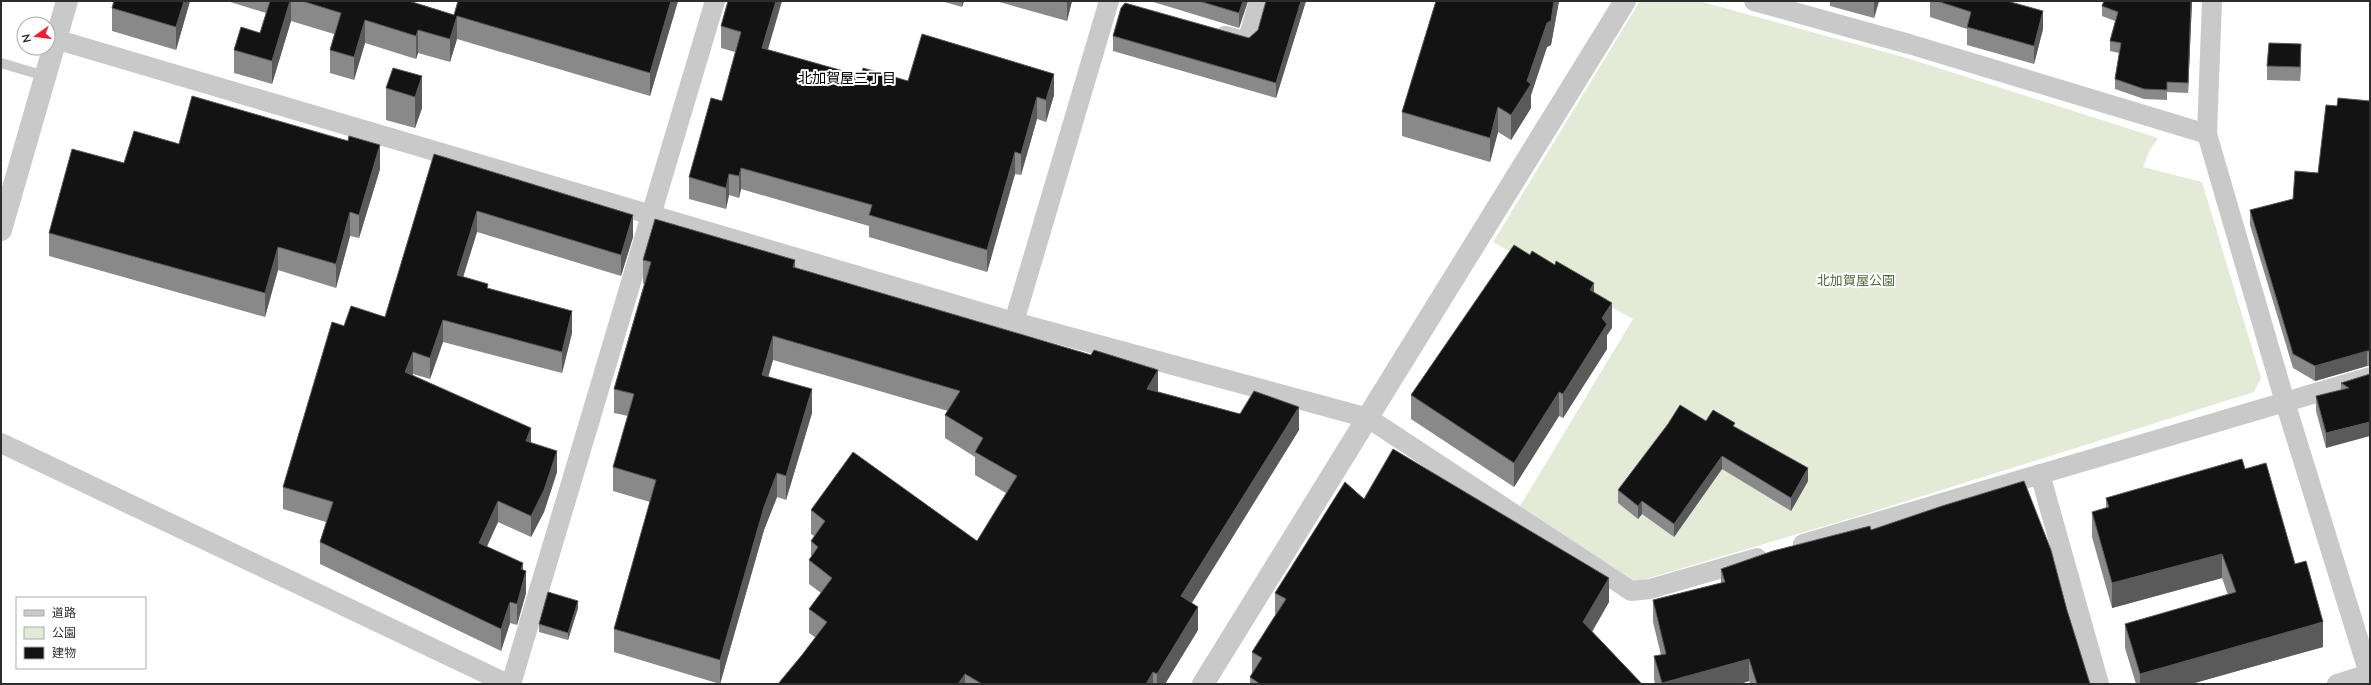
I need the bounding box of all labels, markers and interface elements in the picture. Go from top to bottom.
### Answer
north arrow [16,16,56,56]
text: N [18,33,33,44]
district label: 北加賀屋三丁目 [798,69,896,86]
park label: 北加賀屋公園 [1817,272,1895,288]
legend [16,597,146,669]
text: 道路 [52,605,76,620]
text: 公園 [52,625,76,640]
text: 建物 [52,645,76,660]

